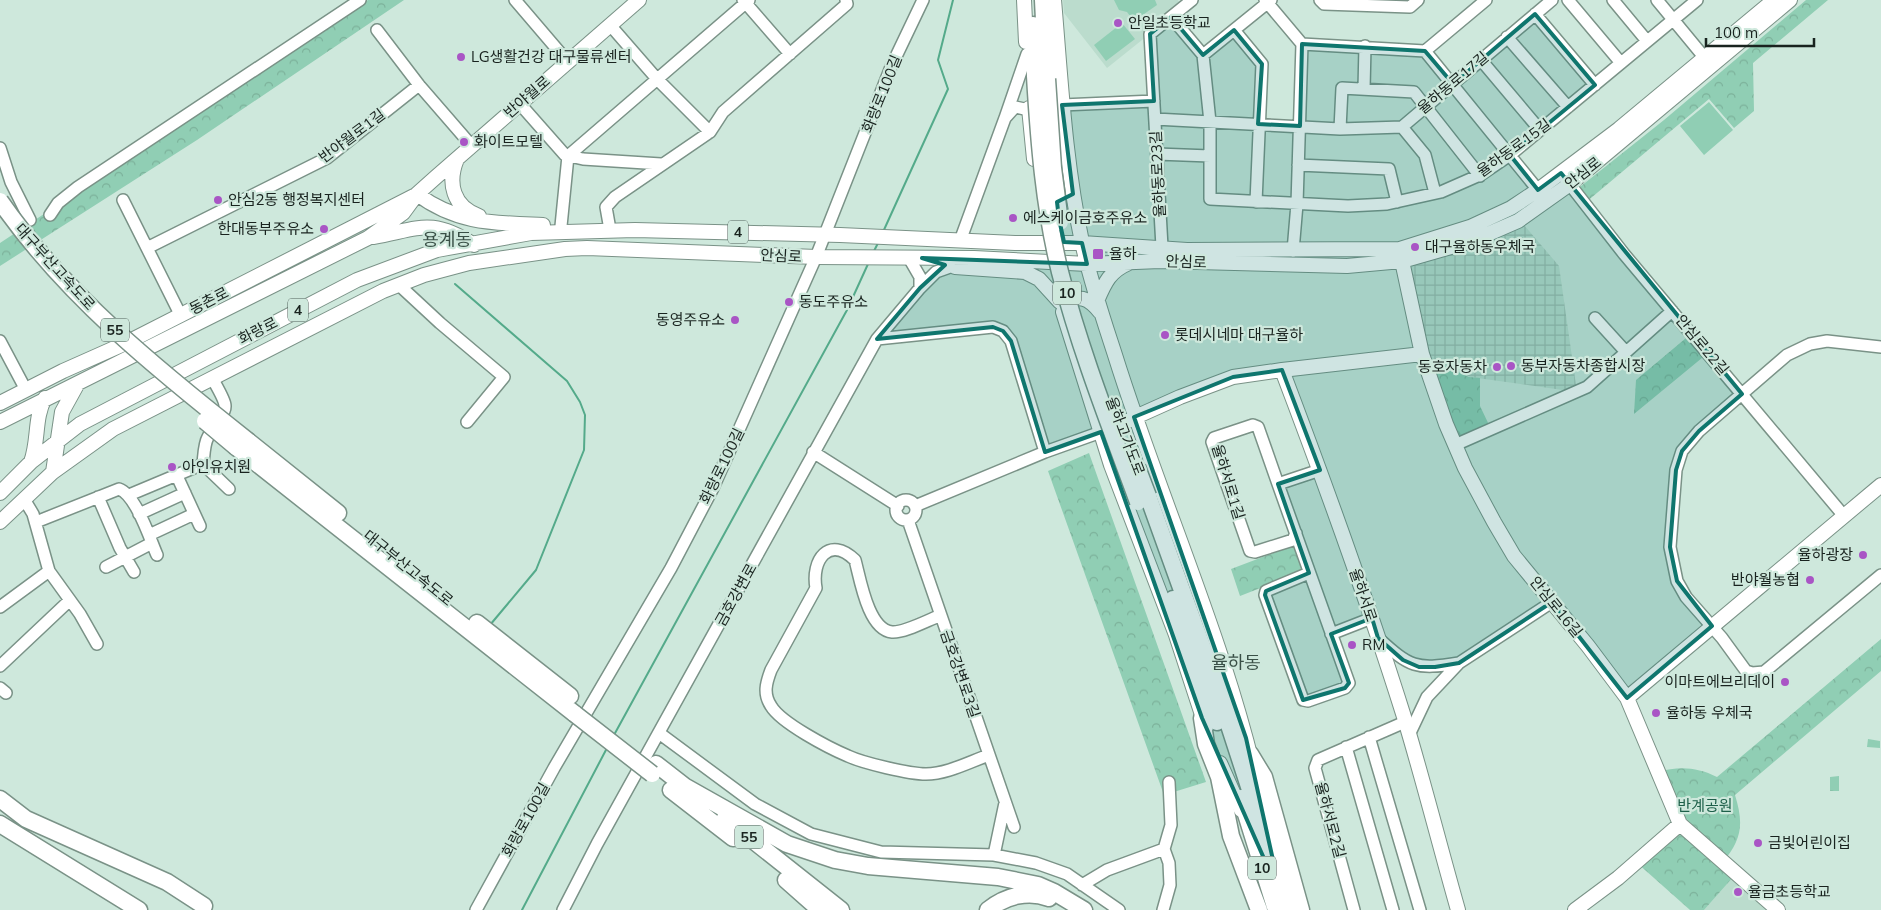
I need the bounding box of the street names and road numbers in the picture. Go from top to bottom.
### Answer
street label: 율하동로17길 [1413,47,1492,118]
street label: 화랑로100길 [857,52,906,135]
street label: 반야월로 [500,71,554,122]
street label: 반야월로1길 [315,105,389,167]
street label: 율하동로15길 [1473,114,1554,181]
street label: 율하동로23길 [1146,130,1169,218]
street label: 안심로 [1561,152,1605,193]
street label: 대구부산고속도로 [11,219,99,314]
road number: 4 [728,220,748,243]
street label: 안심로 [760,245,802,266]
street label: 안심로 [1165,251,1207,272]
road number: 10 [1053,282,1081,304]
street label: 동촌로 [186,283,232,318]
road number: 4 [288,298,308,322]
street label: 안심로22길 [1672,311,1733,379]
street label: 화랑로 [235,313,281,348]
road number: 55 [101,318,129,342]
street label: 율하고가도로 [1102,394,1149,478]
street label: 화랑로100길 [695,425,748,507]
street label: 율하서로1길 [1208,442,1249,522]
street label: 대구부산고속도로 [359,525,457,610]
street label: 금호강변로 [711,560,761,630]
street label: 율하서로 [1346,566,1381,624]
street label: 안심로16길 [1526,572,1587,641]
street label: 금호강변로3길 [937,627,984,720]
street label: 화랑로100길 [497,779,554,860]
street label: 율하서로2길 [1311,780,1350,860]
road number: 55 [735,826,763,849]
road number: 10 [1248,856,1276,880]

